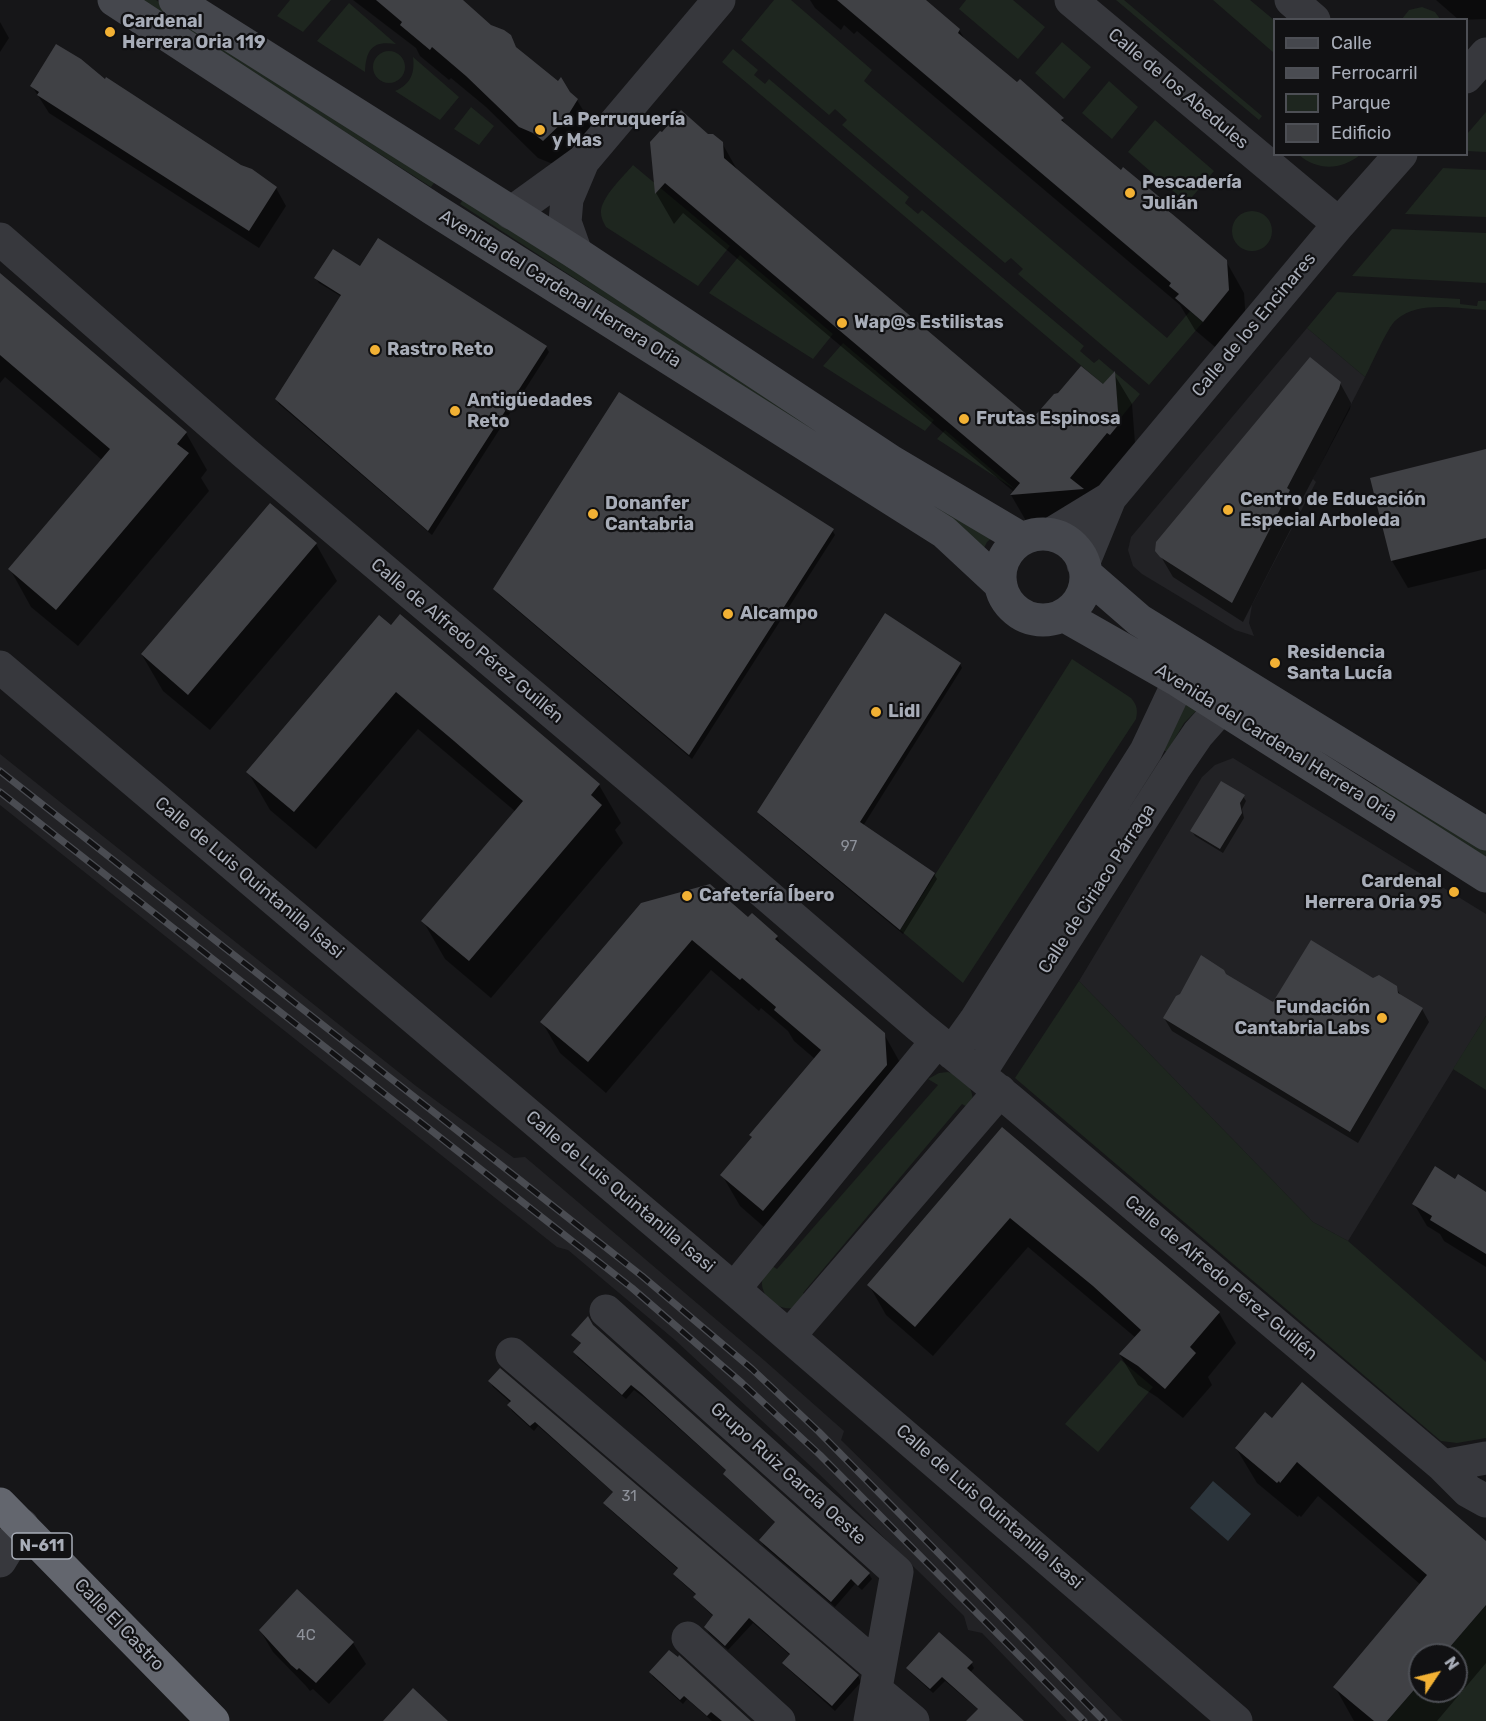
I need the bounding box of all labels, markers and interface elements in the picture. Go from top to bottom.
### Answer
place label: Cardenal Herrera Oria 119 [122,11,266,54]
legend [1273,18,1468,156]
street label: Calle de los Abedules [1103,24,1253,154]
marker: Cardenal Herrera Oria 119 [103,25,117,39]
text: Calle [1331,32,1372,54]
text: Ferrocarril [1331,62,1418,84]
text: Parque [1331,92,1391,114]
place label: La Perruquería y Mas [552,109,685,152]
text: Edificio [1331,122,1391,144]
marker: La Perruquería y Mas [533,123,547,137]
place label: Pescadería Julián [1142,172,1242,214]
marker: Pescadería Julián [1123,186,1137,200]
street label: Avenida del Cardenal Herrera Oria [435,205,685,373]
street label: Calle de los Encinares [1187,249,1321,401]
place label: Wap@s Estilistas [854,312,1004,334]
marker: Wap@s Estilistas [835,316,849,330]
place label: Rastro Reto [387,339,494,361]
marker: Rastro Reto [368,343,382,357]
place label: Antigüedades Reto [467,390,593,432]
marker: Antigüedades Reto [448,404,462,418]
place label: Frutas Espinosa [976,408,1121,430]
marker: Frutas Espinosa [957,412,971,426]
place label: Centro de Educación Especial Arboleda [1240,489,1426,532]
place label: Donanfer Cantabria [605,493,694,536]
marker: Centro de Educación Especial Arboleda [1221,503,1235,517]
marker: Donanfer Cantabria [586,507,600,521]
street label: Calle de Alfredo Pérez Guillén [366,554,568,728]
place label: Alcampo [740,603,818,625]
marker: Alcampo [721,607,735,621]
place label: Residencia Santa Lucía [1287,642,1392,684]
marker: Residencia Santa Lucía [1268,656,1282,670]
street label: Avenida del Cardenal Herrera Oria [1151,659,1401,827]
place label: Lidl [888,701,920,723]
marker: Lidl [869,705,883,719]
street label: Calle de Luis Quintanilla Isasi [150,793,348,963]
street label: Calle de Ciriaco Párraga [1034,800,1160,978]
house number: 97 [841,838,857,856]
place label: Cardenal Herrera Oria 95 [1305,871,1442,914]
place label: Cafetería Íbero [699,885,835,907]
marker: Cardenal Herrera Oria 95 [1447,885,1461,899]
marker: Cafetería Íbero [680,889,694,903]
place label: Fundación Cantabria Labs [1234,997,1370,1040]
marker: Fundación Cantabria Labs [1375,1011,1389,1025]
street label: Calle de Luis Quintanilla Isasi [521,1107,719,1277]
street label: Calle de Alfredo Pérez Guillén [1120,1191,1322,1365]
street label: Grupo Ruiz García Oeste [706,1398,870,1550]
street label: Calle de Luis Quintanilla Isasi [891,1420,1087,1594]
house number: 31 [621,1488,637,1506]
road number: N-611 [12,1533,72,1559]
street label: Calle El Castro [70,1574,168,1676]
house number: 4C [296,1627,316,1645]
north arrow [1408,1643,1468,1703]
text: N [1440,1653,1463,1674]

